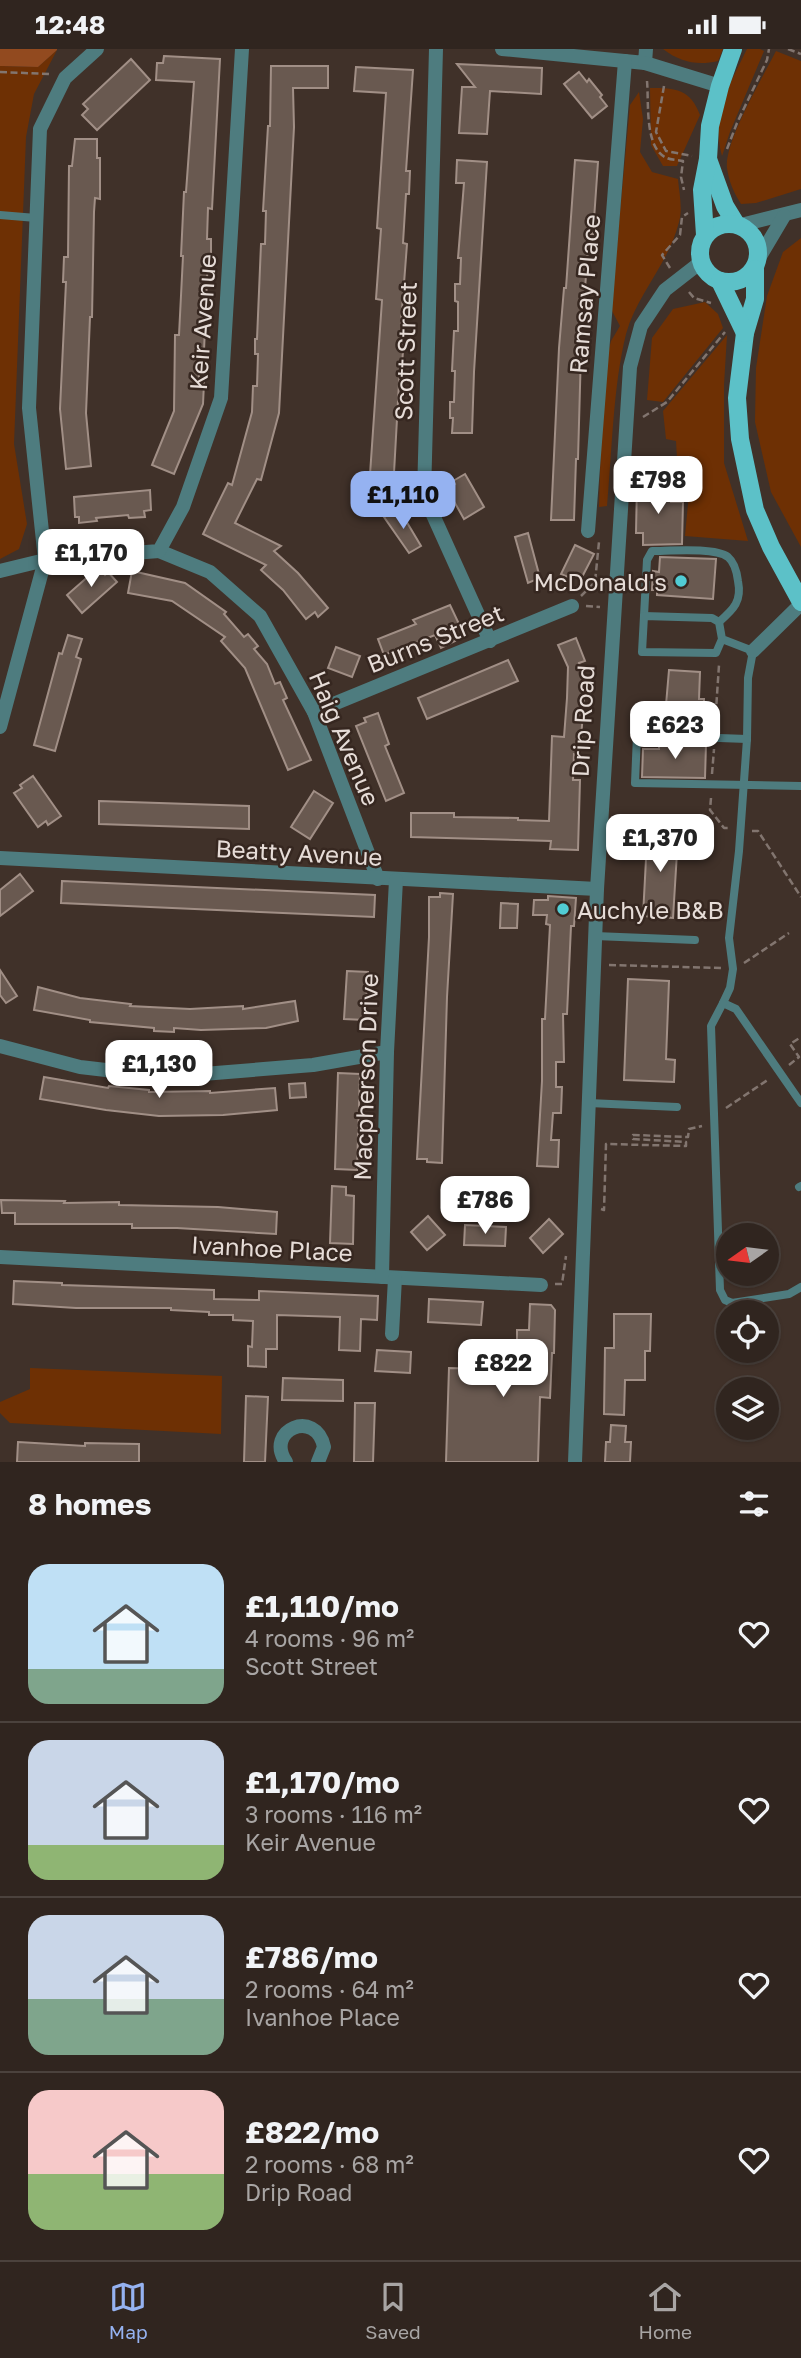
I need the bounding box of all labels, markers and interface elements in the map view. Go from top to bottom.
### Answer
text: 12:48 [35,9,105,40]
street label: Ramsay Place [563,213,605,375]
street label: Keir Avenue [183,253,221,391]
street label: Scott Street [388,281,422,421]
pin: £798 [617,456,699,516]
text: £798 [629,465,687,493]
pin: £1,110 [346,471,460,531]
text: £1,110 [366,480,440,508]
pin: £1,170 [34,529,148,589]
text: £1,170 [54,538,128,566]
place label: McDonald's [534,567,667,596]
marker: McDonald's [673,573,689,589]
street label: Burns Street [363,597,507,679]
street label: Drip Road [565,664,599,778]
street label: Haig Avenue [304,666,386,810]
pin: £623 [634,701,716,761]
text: £623 [646,710,704,738]
pin: £1,370 [603,815,717,874]
text: £1,370 [622,823,698,851]
street label: Beatty Avenue [215,833,383,871]
place label: Auchyle B&B [577,895,724,924]
marker: Auchyle B&B [555,901,571,917]
street label: Macpherson Drive [347,973,383,1181]
pin: £1,130 [102,1041,216,1100]
text: £1,130 [121,1049,197,1077]
pin: £786 [444,1177,526,1236]
text: £786 [456,1185,514,1213]
north arrow [716,1223,779,1286]
map controls [716,1223,779,1440]
street label: Ivanhoe Place [191,1229,353,1267]
button: locate [716,1300,779,1363]
pin: £822 [462,1339,544,1399]
text: £822 [474,1348,532,1376]
button: layers [716,1377,779,1440]
icon: filters [735,1485,773,1523]
text: 8 homes [28,1486,152,1522]
text: £1,110/mo [245,1588,399,1624]
icon: home [84,1592,168,1676]
icon: heart [735,1615,773,1653]
text: 4 rooms · 96 m² [245,1624,414,1652]
text: Scott Street [245,1652,378,1680]
text: £1,170/mo [245,1764,400,1800]
icon: home [84,1768,168,1852]
icon: heart [735,1791,773,1829]
text: 3 rooms · 116 m² [245,1800,422,1828]
text: Keir Avenue [245,1828,376,1856]
text: £786/mo [245,1939,378,1975]
icon: home [84,1943,168,2027]
icon: heart [735,1966,773,2004]
text: 2 rooms · 64 m² [245,1975,414,2003]
text: Ivanhoe Place [245,2003,400,2031]
text: £822/mo [245,2114,379,2150]
icon: home [84,2118,168,2202]
icon: heart [735,2141,773,2179]
text: 2 rooms · 68 m² [245,2150,414,2178]
text: Drip Road [245,2178,352,2206]
tab: Map [109,2278,148,2343]
tab: Saved [365,2278,421,2343]
tab: Home [638,2278,692,2343]

